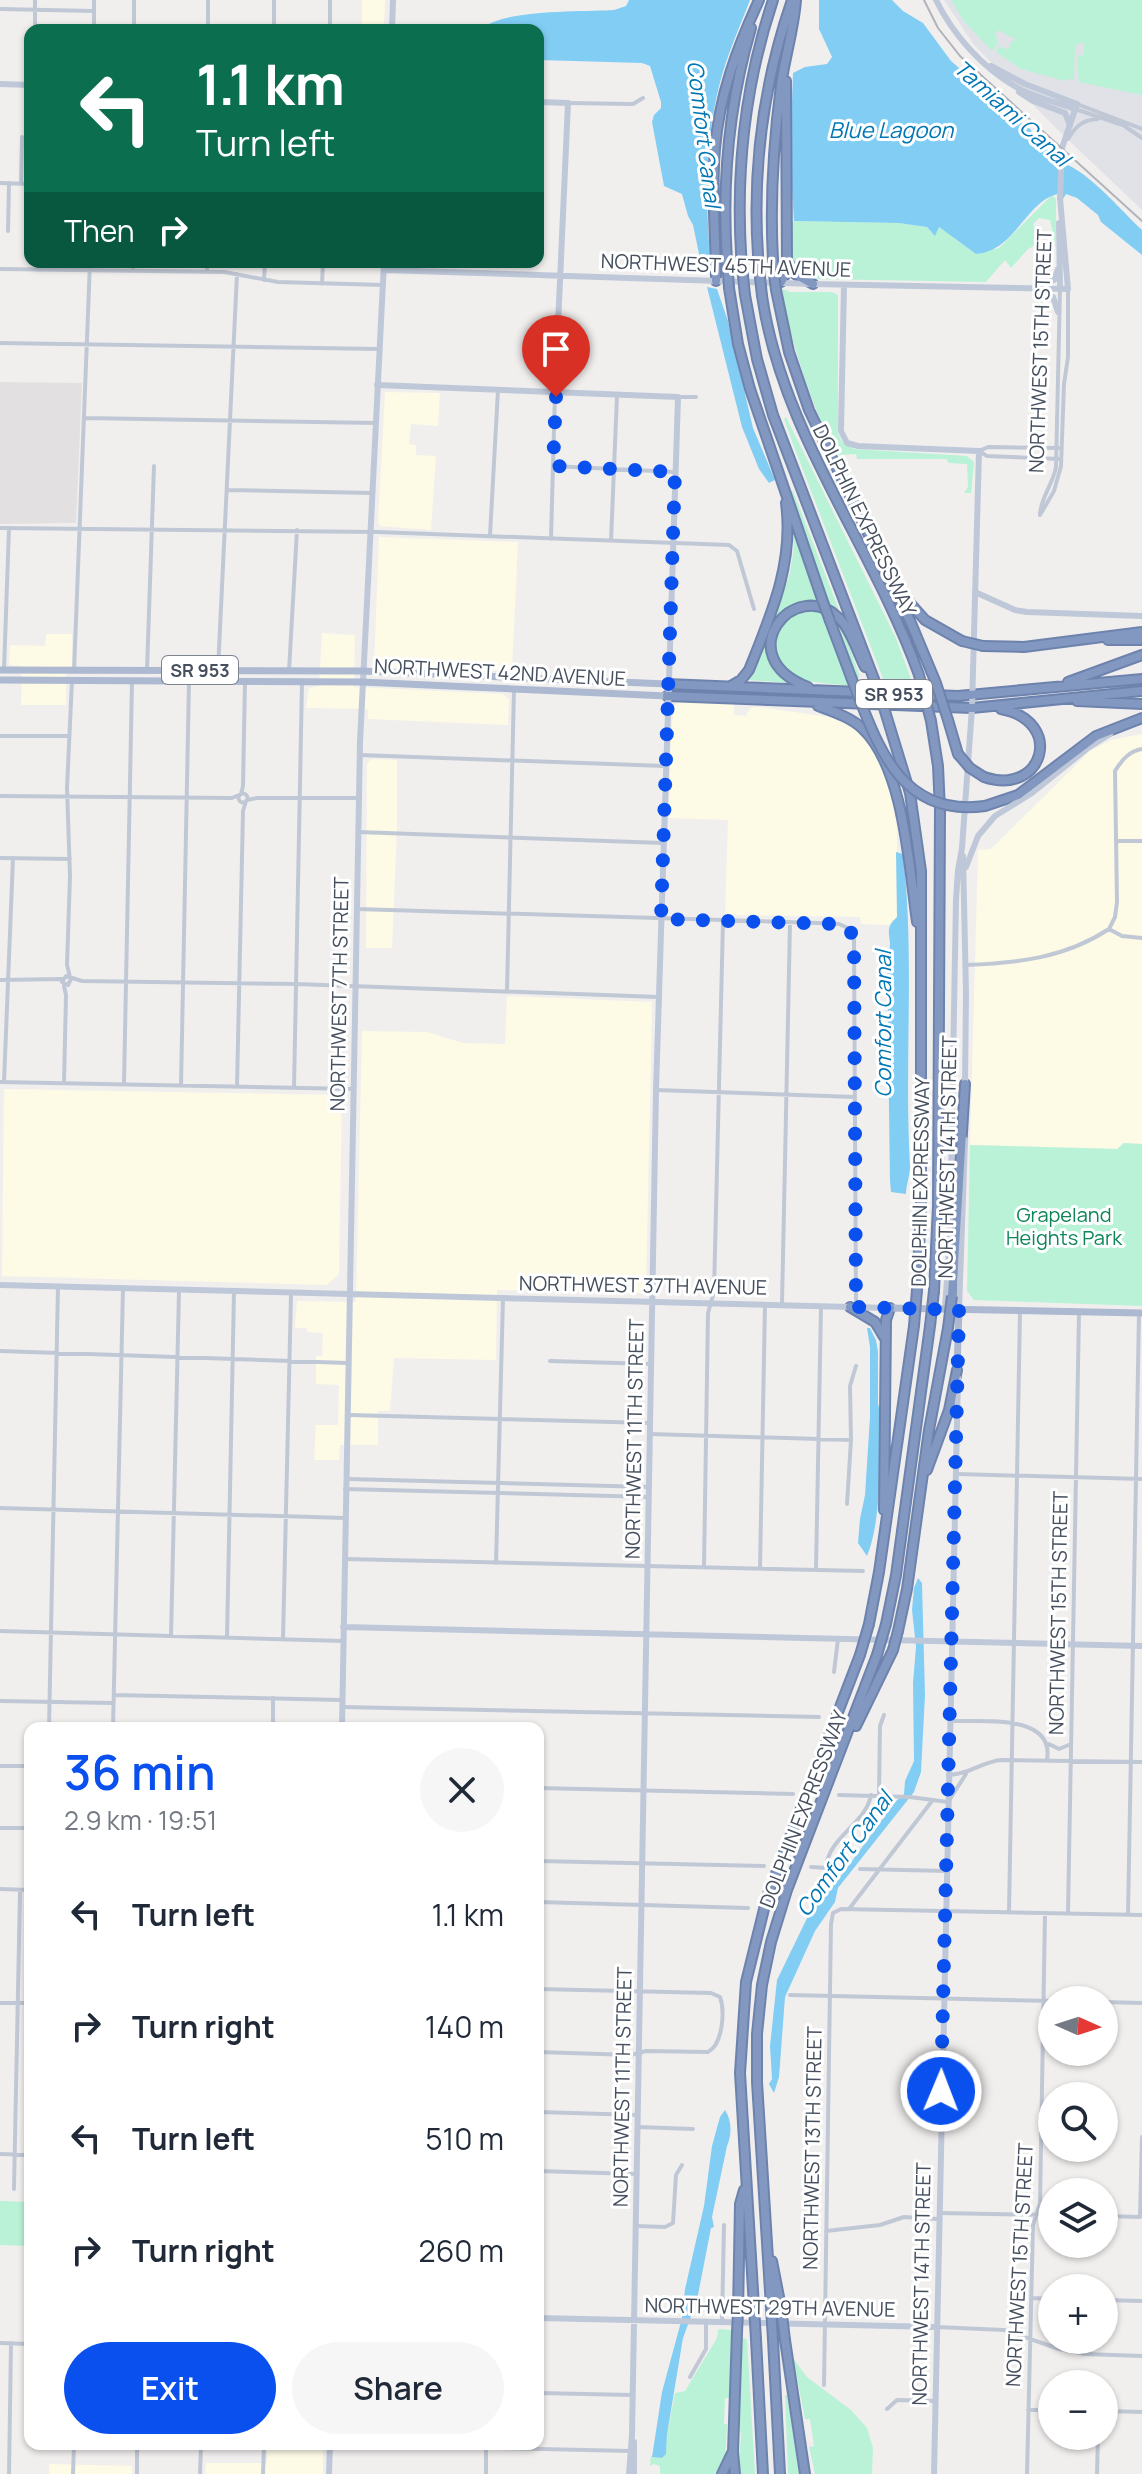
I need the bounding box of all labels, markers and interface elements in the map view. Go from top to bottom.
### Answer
text: 1.1 km [196,45,345,122]
water label: Tamiami Canal [948,53,1079,175]
icon: left [64,56,168,160]
water label: Comfort Canal [680,59,728,212]
water label: Blue Lagoon [829,115,954,145]
text: Turn left [196,118,335,167]
icon: right [151,208,195,252]
text: Then [64,210,135,251]
street label: NORTHWEST 15TH STREET [1022,228,1058,473]
street label: NORTHWEST 45TH AVENUE [600,247,852,283]
pin [522,315,590,397]
icon: arrive [534,327,578,371]
street label: DOLPHIN EXPRESSWAY [807,420,923,621]
street label: NORTHWEST 42ND AVENUE [374,652,626,692]
road number: SR 953 [162,656,238,684]
road number: SR 953 [856,680,932,708]
street label: NORTHWEST 7TH STREET [323,876,355,1112]
water label: Comfort Canal [868,947,898,1098]
street label: NORTHWEST 14TH STREET [931,1035,963,1279]
street label: DOLPHIN EXPRESSWAY [905,1076,935,1287]
park label: Grapeland Heights Park [1006,1201,1123,1251]
street label: NORTHWEST 37TH AVENUE [519,1269,767,1301]
street label: NORTHWEST 11TH STREET [618,1318,650,1559]
street label: NORTHWEST 15TH STREET [1042,1491,1074,1735]
street label: DOLPHIN EXPRESSWAY [753,1705,854,1912]
text: 36 min [64,1739,215,1804]
button: close [420,1748,504,1832]
water label: Comfort Canal [789,1783,901,1922]
text: 2.9 km · 19:51 [64,1802,217,1838]
icon: left [64,1892,108,1936]
text: Turn left [132,1894,255,1935]
text: 1.1 km [431,1894,504,1935]
street label: NORTHWEST 11TH STREET [606,1966,638,2207]
north arrow [1038,1986,1118,2066]
map controls [1038,1986,1118,2450]
icon: right [64,2004,108,2048]
text: Turn right [132,2006,275,2047]
text: 140 m [425,2006,504,2047]
street label: NORTHWEST 13TH STREET [796,2026,828,2270]
position arrow [899,2049,983,2133]
button: search [1038,2082,1118,2162]
icon: left [64,2116,108,2160]
text: Turn left [132,2118,255,2159]
text: 510 m [425,2118,504,2159]
street label: NORTHWEST 15TH STREET [999,2142,1039,2388]
street label: NORTHWEST 14TH STREET [905,2162,937,2406]
button: layers [1038,2178,1118,2258]
icon: right [64,2228,108,2272]
text: Turn right [132,2230,275,2271]
text: 260 m [419,2230,504,2271]
button: + [1038,2274,1118,2354]
street label: NORTHWEST 29TH AVENUE [644,2291,896,2323]
button: Exit [64,2342,276,2434]
button: Share [292,2342,504,2434]
button: − [1038,2370,1118,2450]

